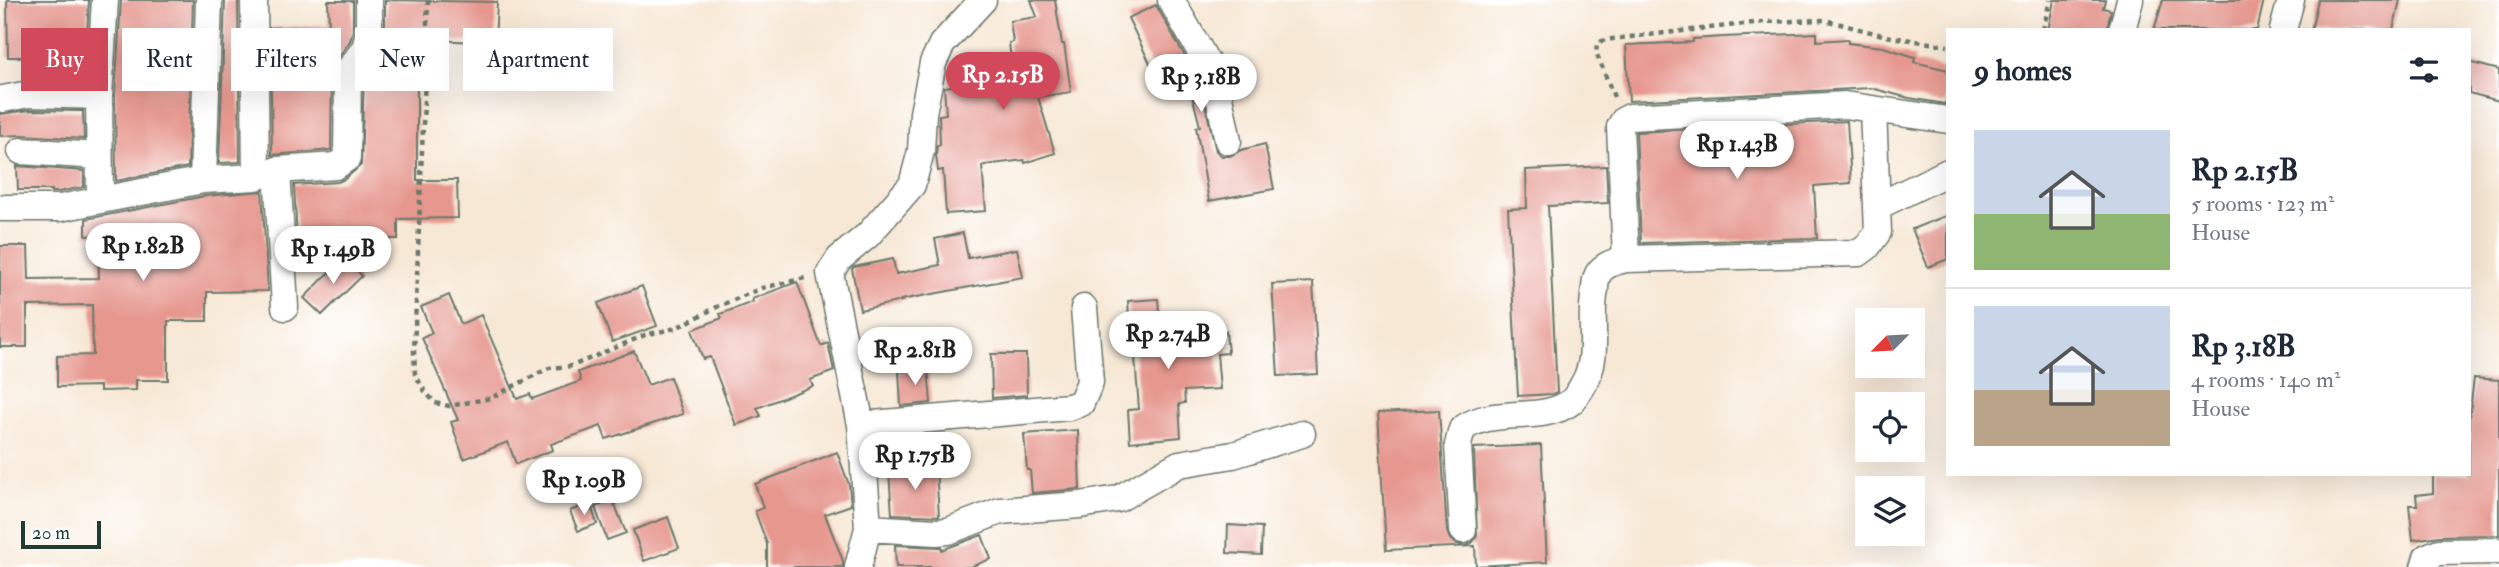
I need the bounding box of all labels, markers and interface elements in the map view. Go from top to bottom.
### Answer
chip: Buy [21,28,108,91]
chip: Rent [122,28,217,91]
chip: Filters [231,28,341,91]
chip: New [355,28,449,91]
chip: Apartment [463,28,613,91]
icon: filters [2405,51,2443,89]
pin: Rp 2.15B [931,52,1075,112]
text: 9 homes [1974,52,2072,89]
pin: Rp 3.18B [1129,54,1273,114]
text: Rp 2.15B [962,60,1044,89]
text: Rp 3.18B [1161,62,1241,91]
pin: Rp 1.43B [1665,122,1809,181]
text: Rp 1.43B [1696,129,1778,158]
text: Rp 2.15B [2191,152,2298,189]
icon: home [2030,158,2114,242]
text: 5 rooms · 123 m² [2191,189,2334,218]
text: House [2191,218,2250,247]
pin: Rp 1.82B [71,224,215,283]
pin: Rp 1.49B [261,226,405,286]
text: Rp 1.82B [101,231,185,260]
text: Rp 1.49B [290,234,376,263]
north arrow [1855,308,1925,378]
map controls [1855,308,1925,546]
pin: Rp 2.74B [1096,312,1240,371]
text: Rp 2.74B [1125,319,1211,348]
pin: Rp 2.81B [843,328,987,387]
text: Rp 3.18B [2191,328,2296,365]
icon: home [2030,334,2114,418]
text: Rp 2.81B [873,335,957,364]
text: 4 rooms · 140 m² [2191,365,2340,394]
button: locate [1855,392,1925,462]
text: House [2191,394,2250,423]
pin: Rp 1.75B [843,433,987,492]
text: Rp 1.75B [875,440,955,469]
pin: Rp 1.09B [512,458,656,517]
text: Rp 1.09B [542,465,626,494]
button: layers [1855,476,1925,546]
scale bar [21,518,102,550]
text: 20 m [32,521,70,545]

